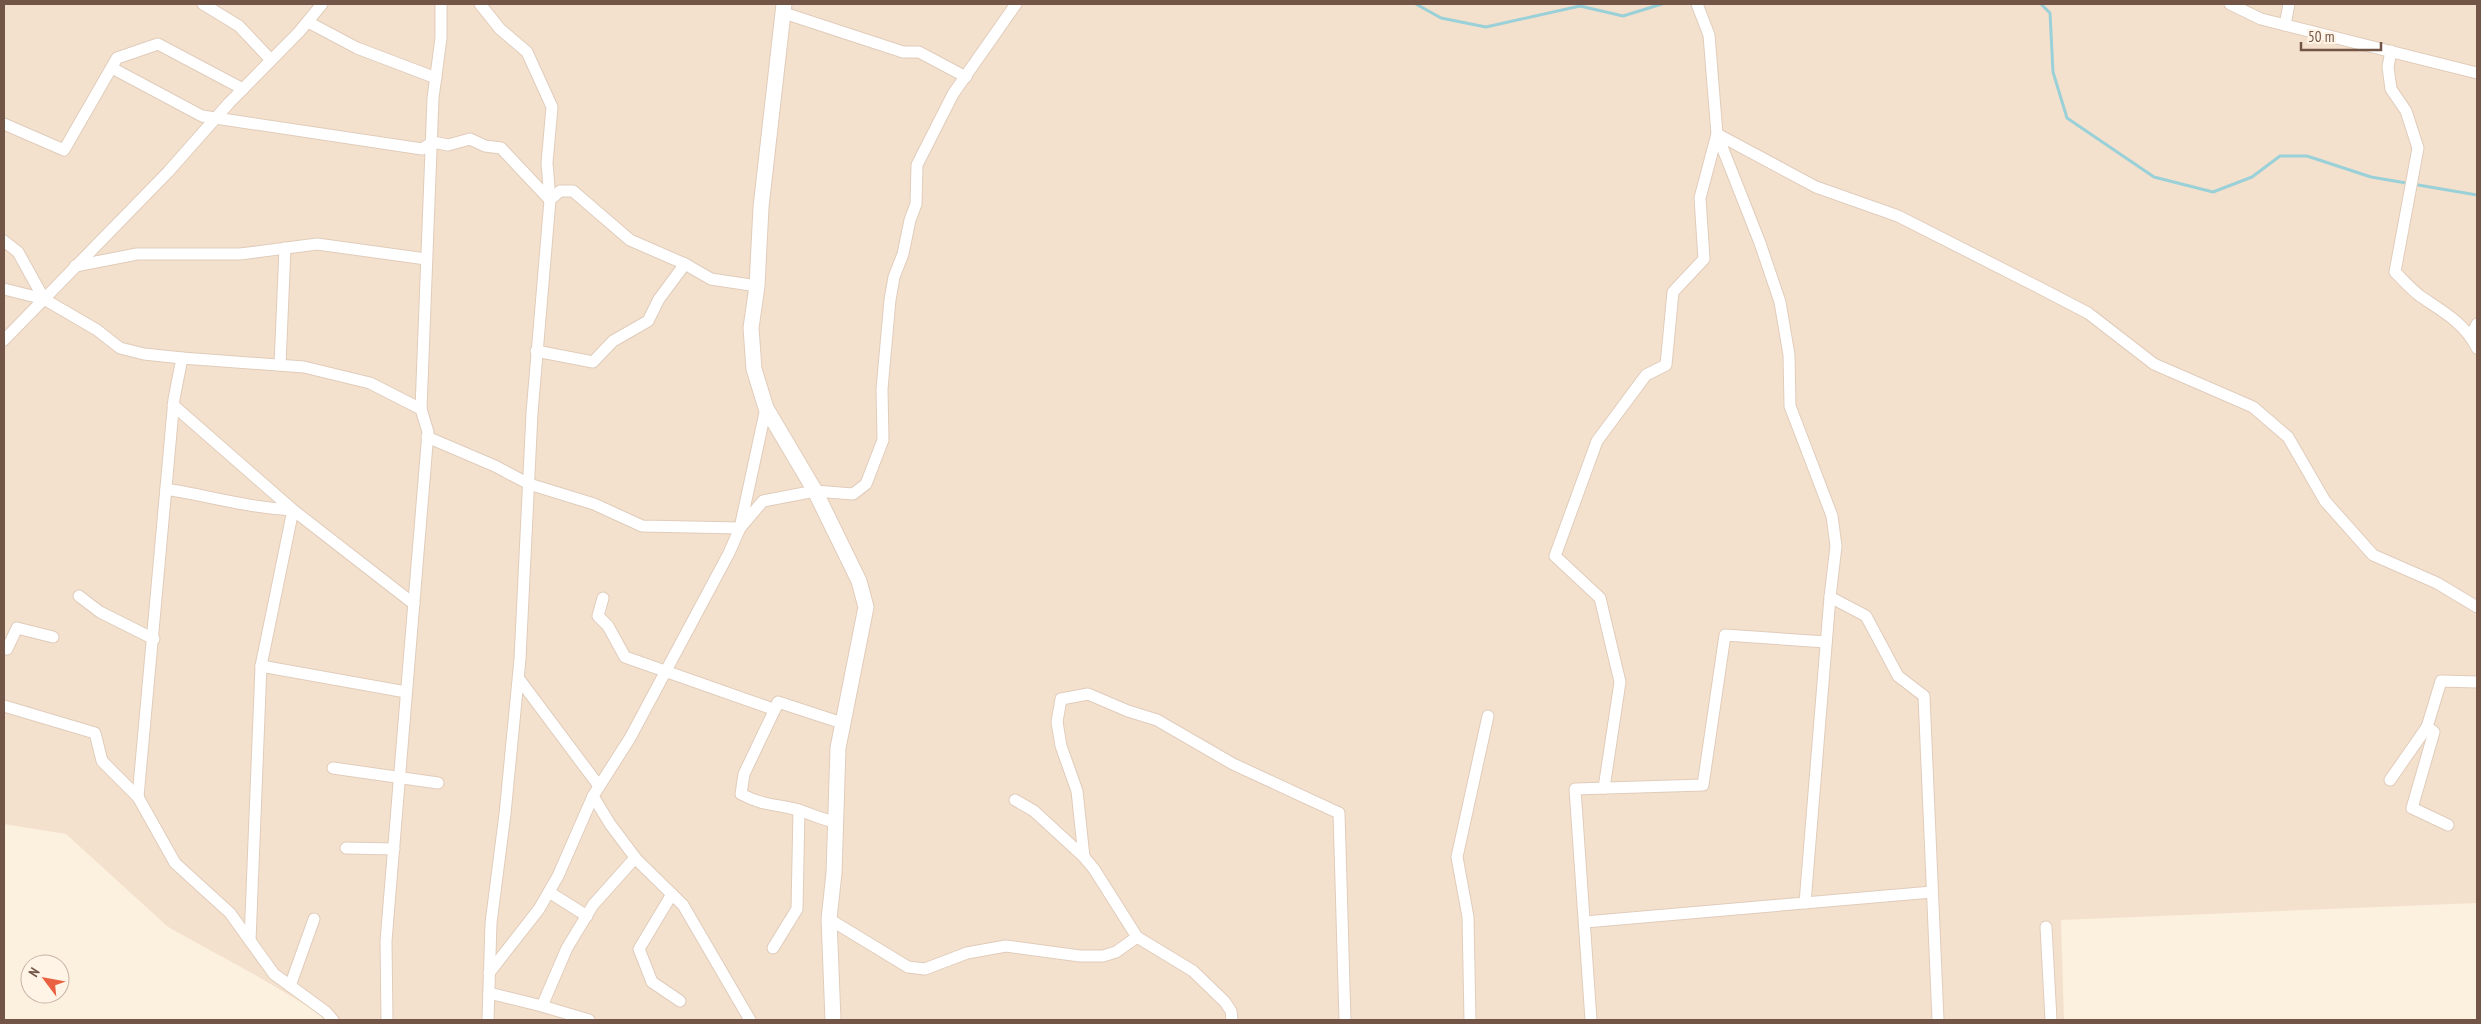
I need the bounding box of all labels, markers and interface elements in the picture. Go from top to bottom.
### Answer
scale bar [2301,20,2381,52]
text: 50 m [2308,27,2334,46]
north arrow [20,954,70,1004]
text: N [24,964,44,980]

